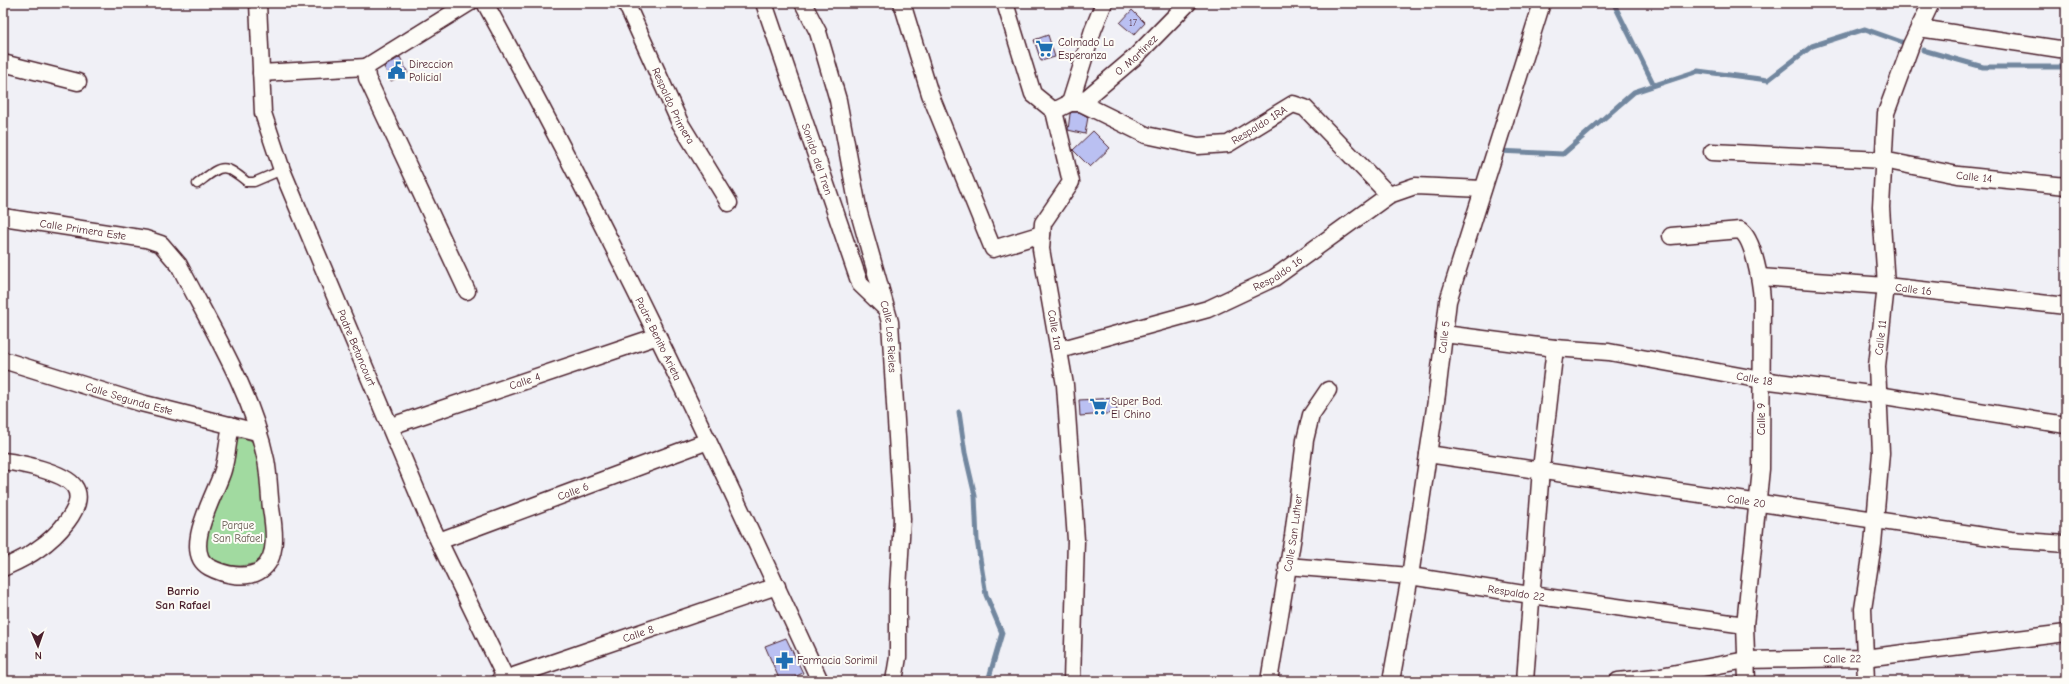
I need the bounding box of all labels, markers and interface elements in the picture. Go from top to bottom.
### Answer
house number: 17 [1129,18,1138,28]
street label: O. Martinez [1112,32,1160,78]
place label: Colmado La Esperanza [1058,36,1114,62]
supermarket icon: Colmado La Esperanza [1035,38,1055,58]
place label: Direccion Policial [409,58,453,84]
public building icon: Direccion Policial [386,60,406,80]
street label: Respaldo Primera [649,65,698,146]
street label: Respaldo 1RA [1229,102,1290,147]
street label: Sonido del Tren [799,122,836,197]
street label: Calle 14 [1956,168,1993,185]
street label: Calle Primera Este [39,216,128,242]
street label: Respaldo 16 [1251,253,1305,293]
street label: Calle 16 [1894,281,1933,298]
street label: Padre Benito Arieta [633,295,685,383]
street label: Calle Los Rieles [878,299,900,373]
street label: Padre Betancourt [335,307,379,389]
street label: Calle 1ra [1045,309,1065,351]
street label: Calle 11 [1872,319,1889,356]
street label: Calle 5 [1435,320,1452,354]
street label: Calle 18 [1735,369,1774,388]
street label: Calle 4 [507,370,542,392]
street label: Calle Segunda Este [84,380,175,417]
place label: Super Bod. El Chino [1111,395,1163,421]
supermarket icon: Super Bod. El Chino [1088,397,1108,417]
street label: Calle 9 [1755,403,1768,435]
street label: Calle 6 [556,479,591,503]
street label: Calle 20 [1726,492,1767,510]
street label: Calle San Luther [1281,493,1305,573]
park label: Parque San Rafael [213,519,263,545]
street label: Respaldo 22 [1487,582,1546,603]
district label: Barrio San Rafael [156,584,210,612]
street label: Calle 8 [621,622,656,645]
north arrow [18,626,58,666]
text: N [35,649,42,662]
pharmacy icon: Farmacia Sorimil [774,650,794,670]
street label: Calle 22 [1823,652,1862,665]
place label: Farmacia Sorimil [797,654,877,667]

